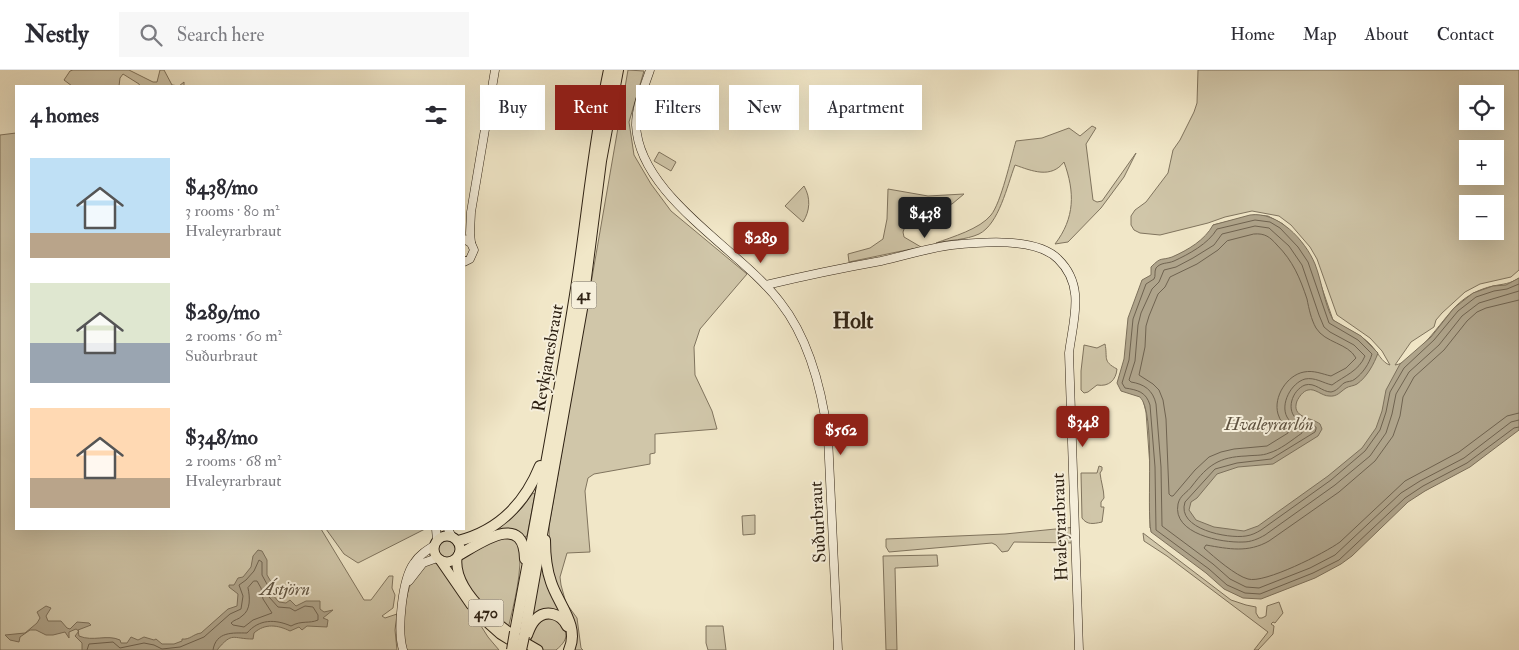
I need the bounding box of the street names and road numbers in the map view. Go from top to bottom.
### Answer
road number: 41 [572,282,596,308]
street label: Reykjanesbraut [527,302,569,414]
street label: Hvaleyrarbraut [1047,472,1073,582]
street label: Suðurbraut [804,480,832,563]
road number: 470 [468,600,504,626]

